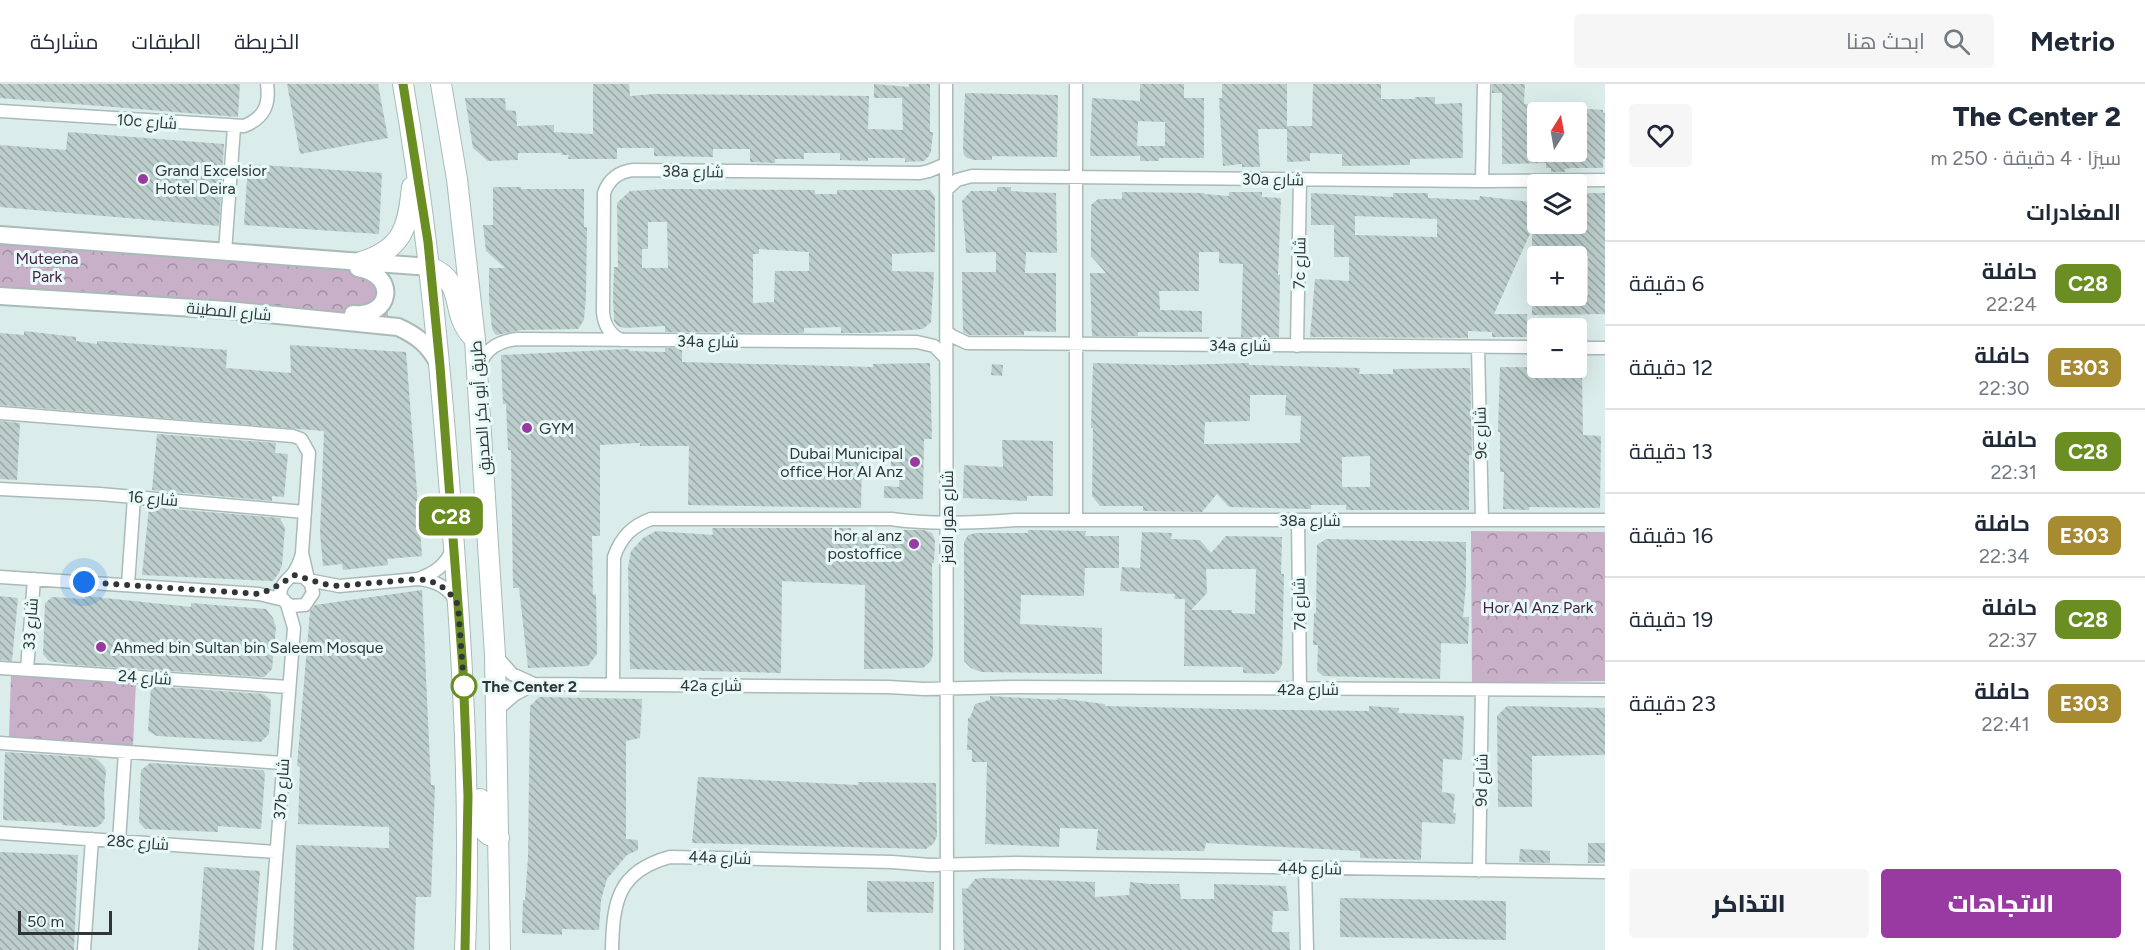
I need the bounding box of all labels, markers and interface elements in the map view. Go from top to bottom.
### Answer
search box [1574,14,1994,68]
text: Metrio [2030,24,2115,58]
icon: search [1940,25,1973,58]
text: ابحث هنا [1846,28,1925,55]
text: مشاركة [30,29,99,54]
text: الطبقات [132,29,201,54]
text: الخريطة [234,29,300,54]
text: The Center 2 [1953,99,2121,133]
north arrow [1527,102,1587,162]
map controls [1527,102,1587,378]
button: heart [1629,104,1692,167]
street label: 10c شارع [116,110,178,135]
text: سيرًا · 4 دقيقة · 250 m [1930,146,2121,170]
place label: Grand Excelsior Hotel Deira [155,161,267,198]
street label: 38a شارع [662,161,724,184]
street label: 30a شارع [1242,169,1304,192]
marker: Grand Excelsior Hotel Deira [136,172,150,186]
button: layers [1527,174,1587,234]
text: المغادرات [2026,199,2121,226]
street label: 7c شارع [1290,237,1311,289]
button: + [1527,246,1587,306]
park label: Muteena Park [15,249,79,286]
text: حافلة [1982,258,2037,285]
text: 6 دقيقة [1629,270,1704,297]
text: C28 [2068,271,2108,296]
text: 22:24 [1986,292,2037,316]
street label: شارع المطينة [186,298,272,327]
button: − [1527,318,1587,378]
street label: 34a شارع [677,331,739,354]
street label: 34a شارع [1209,336,1271,357]
street label: طريق أبو بكر الصديق [466,340,496,476]
text: حافلة [1974,342,2030,369]
text: 12 دقيقة [1629,354,1713,381]
text: E303 [2060,355,2109,380]
text: 22:30 [1979,376,2030,400]
street label: 9c شارع [1471,406,1492,459]
place label: GYM [539,419,574,438]
marker: GYM [520,421,534,435]
text: حافلة [1982,426,2037,453]
text: 13 دقيقة [1629,438,1713,465]
text: C28 [2068,439,2108,464]
place label: Dubai Municipal office Hor Al Anz [780,444,903,481]
marker: Dubai Municipal office Hor Al Anz [908,455,922,469]
text: 22:31 [1990,460,2037,484]
street label: شارع هور العنز [938,470,959,565]
street label: شارع 16 [127,487,179,512]
line badge: C28 [416,496,486,536]
text: C28 [431,504,471,529]
text: حافلة [1974,510,2030,537]
street label: 38a شارع [1279,511,1341,532]
text: 16 دقيقة [1629,522,1713,549]
text: E303 [2060,523,2109,548]
place label: hor al anz postoffice [828,526,902,563]
marker: hor al anz postoffice [907,537,921,551]
text: 22:34 [1979,544,2030,568]
your location [69,567,99,597]
street label: 7d شارع [1290,577,1311,631]
text: حافلة [1982,594,2037,621]
street label: شارع 33 [19,597,44,651]
park label: Hor Al Anz Park [1483,598,1594,617]
text: 19 دقيقة [1629,606,1713,633]
text: C28 [2068,607,2108,632]
text: 22:37 [1988,628,2037,652]
place label: Ahmed bin Sultan bin Saleem Mosque [113,638,384,657]
marker: Ahmed bin Sultan bin Saleem Mosque [94,640,108,654]
street label: شارع 24 [117,666,172,691]
marker: The Center 2 [451,673,477,699]
street label: 42a شارع [680,676,742,697]
place label: The Center 2 [482,677,577,696]
text: حافلة [1974,678,2030,705]
street label: 42a شارع [1277,680,1339,701]
text: 23 دقيقة [1629,690,1716,717]
text: E303 [2060,691,2109,716]
text: 22:41 [1982,712,2030,736]
street label: 9d شارع [1472,753,1493,807]
street label: 37b شارع [270,758,295,821]
street label: 28c شارع [106,831,170,856]
street label: 44a شارع [688,847,752,870]
street label: 44b شارع [1278,858,1342,881]
button: التذاكر [1629,869,1869,938]
button: الاتجاهات [1881,869,2121,938]
scale bar [18,908,112,936]
text: 50 m [27,912,64,931]

